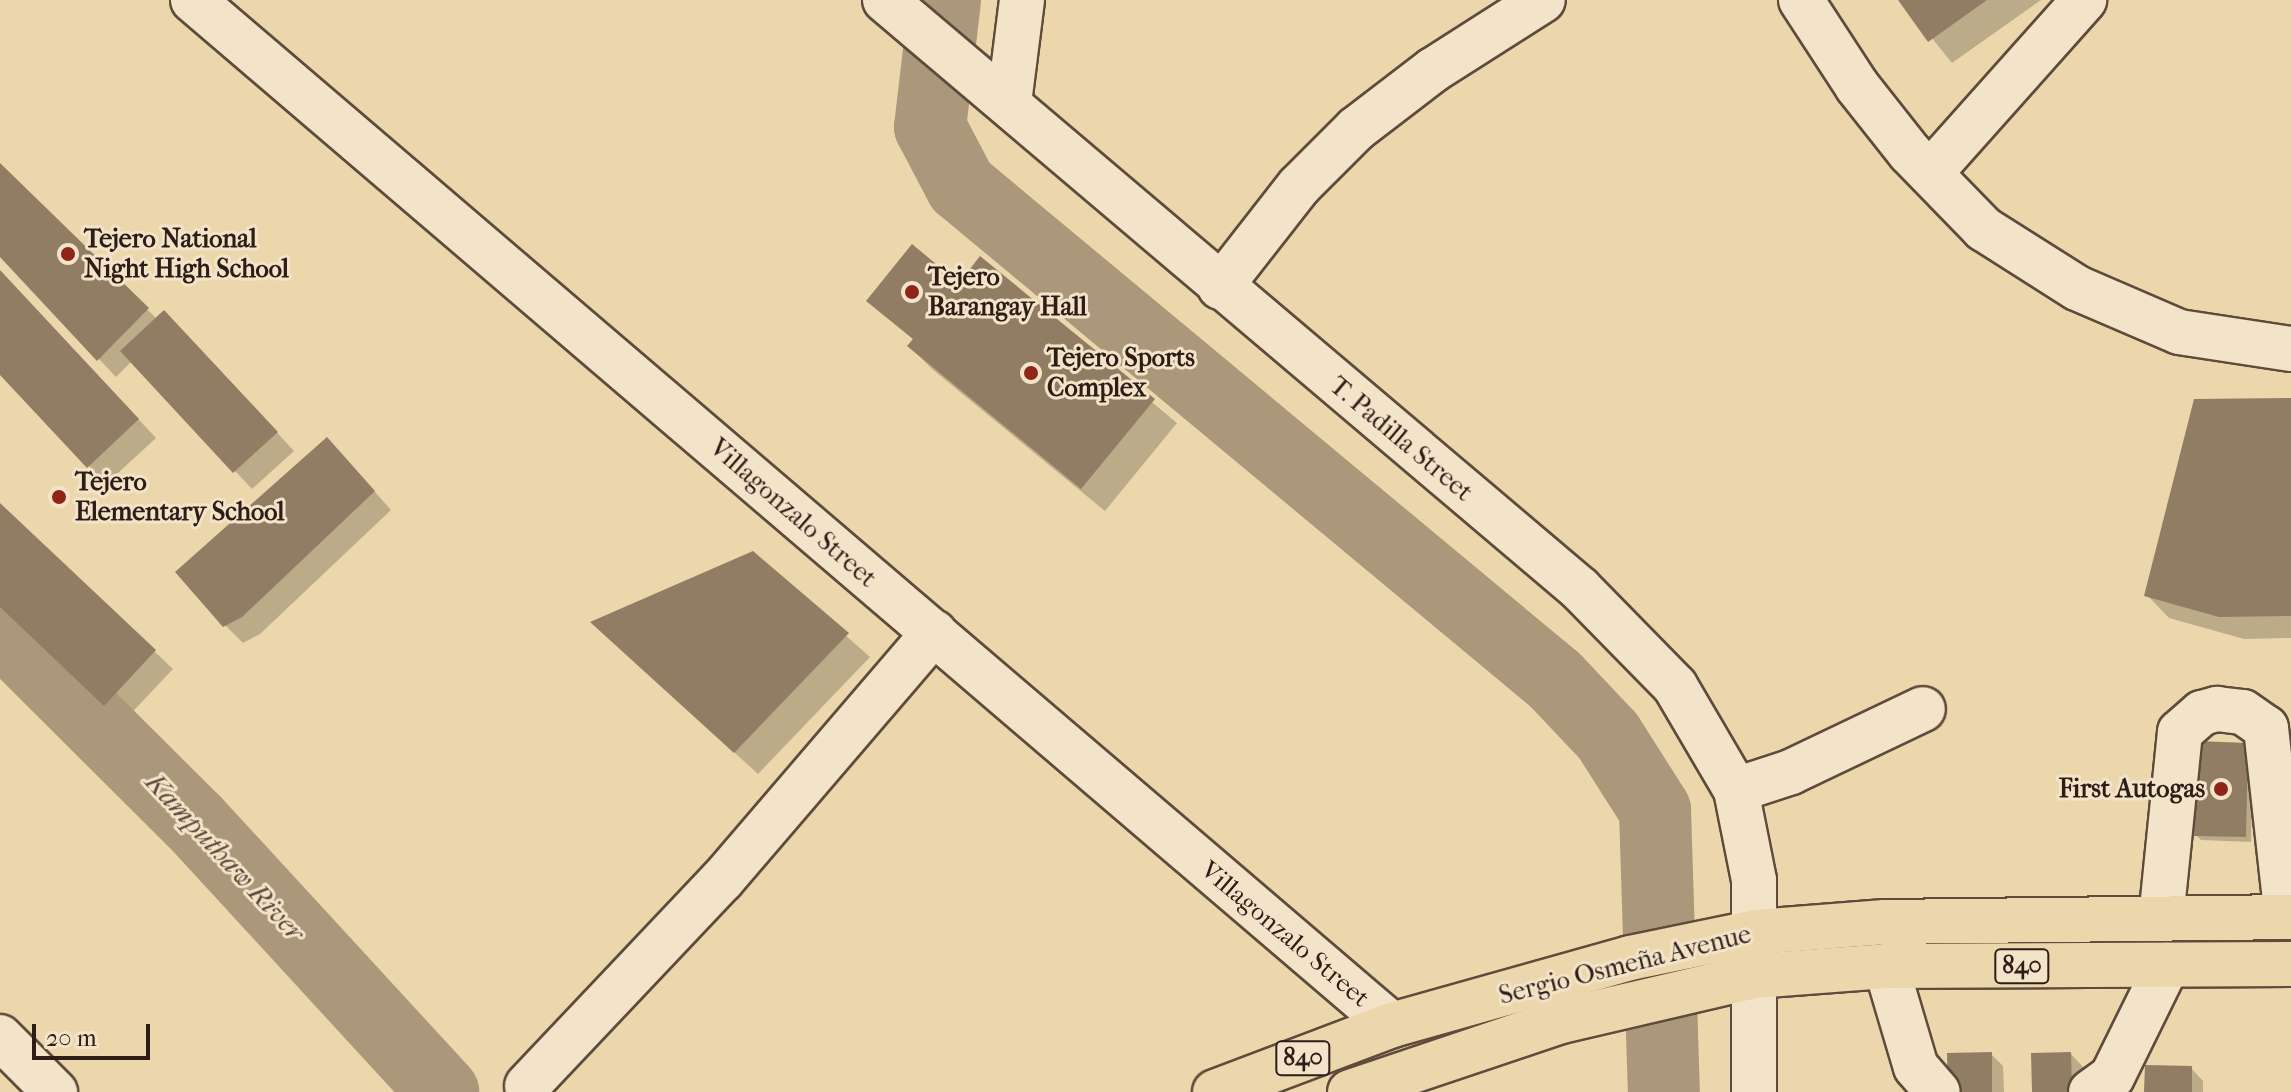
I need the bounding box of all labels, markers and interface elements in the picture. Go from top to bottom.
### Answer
place label: Tejero National Night High School [84,223,289,284]
marker: Tejero National Night High School [59,245,77,263]
place label: Tejero Barangay Hall [928,261,1087,322]
marker: Tejero Barangay Hall [903,283,921,301]
place label: Tejero Sports Complex [1047,342,1195,404]
marker: Tejero Sports Complex [1022,364,1040,382]
street label: T. Padilla Street [1323,370,1479,508]
street label: Villagonzalo Street [703,432,883,594]
place label: Tejero Elementary School [75,466,284,528]
marker: Tejero Elementary School [50,488,68,506]
water label: Kamputhaw River [138,766,312,948]
place label: First Autogas [2059,773,2205,805]
marker: First Autogas [2212,780,2230,798]
street label: Villagonzalo Street [1194,854,1376,1014]
street label: Sergio Osmeña Avenue [1496,919,1754,1011]
road number: 840 [1994,946,2050,986]
scale bar [36,1008,154,1058]
text: 20 m [46,1024,97,1052]
road number: 840 [1275,1038,1331,1078]

